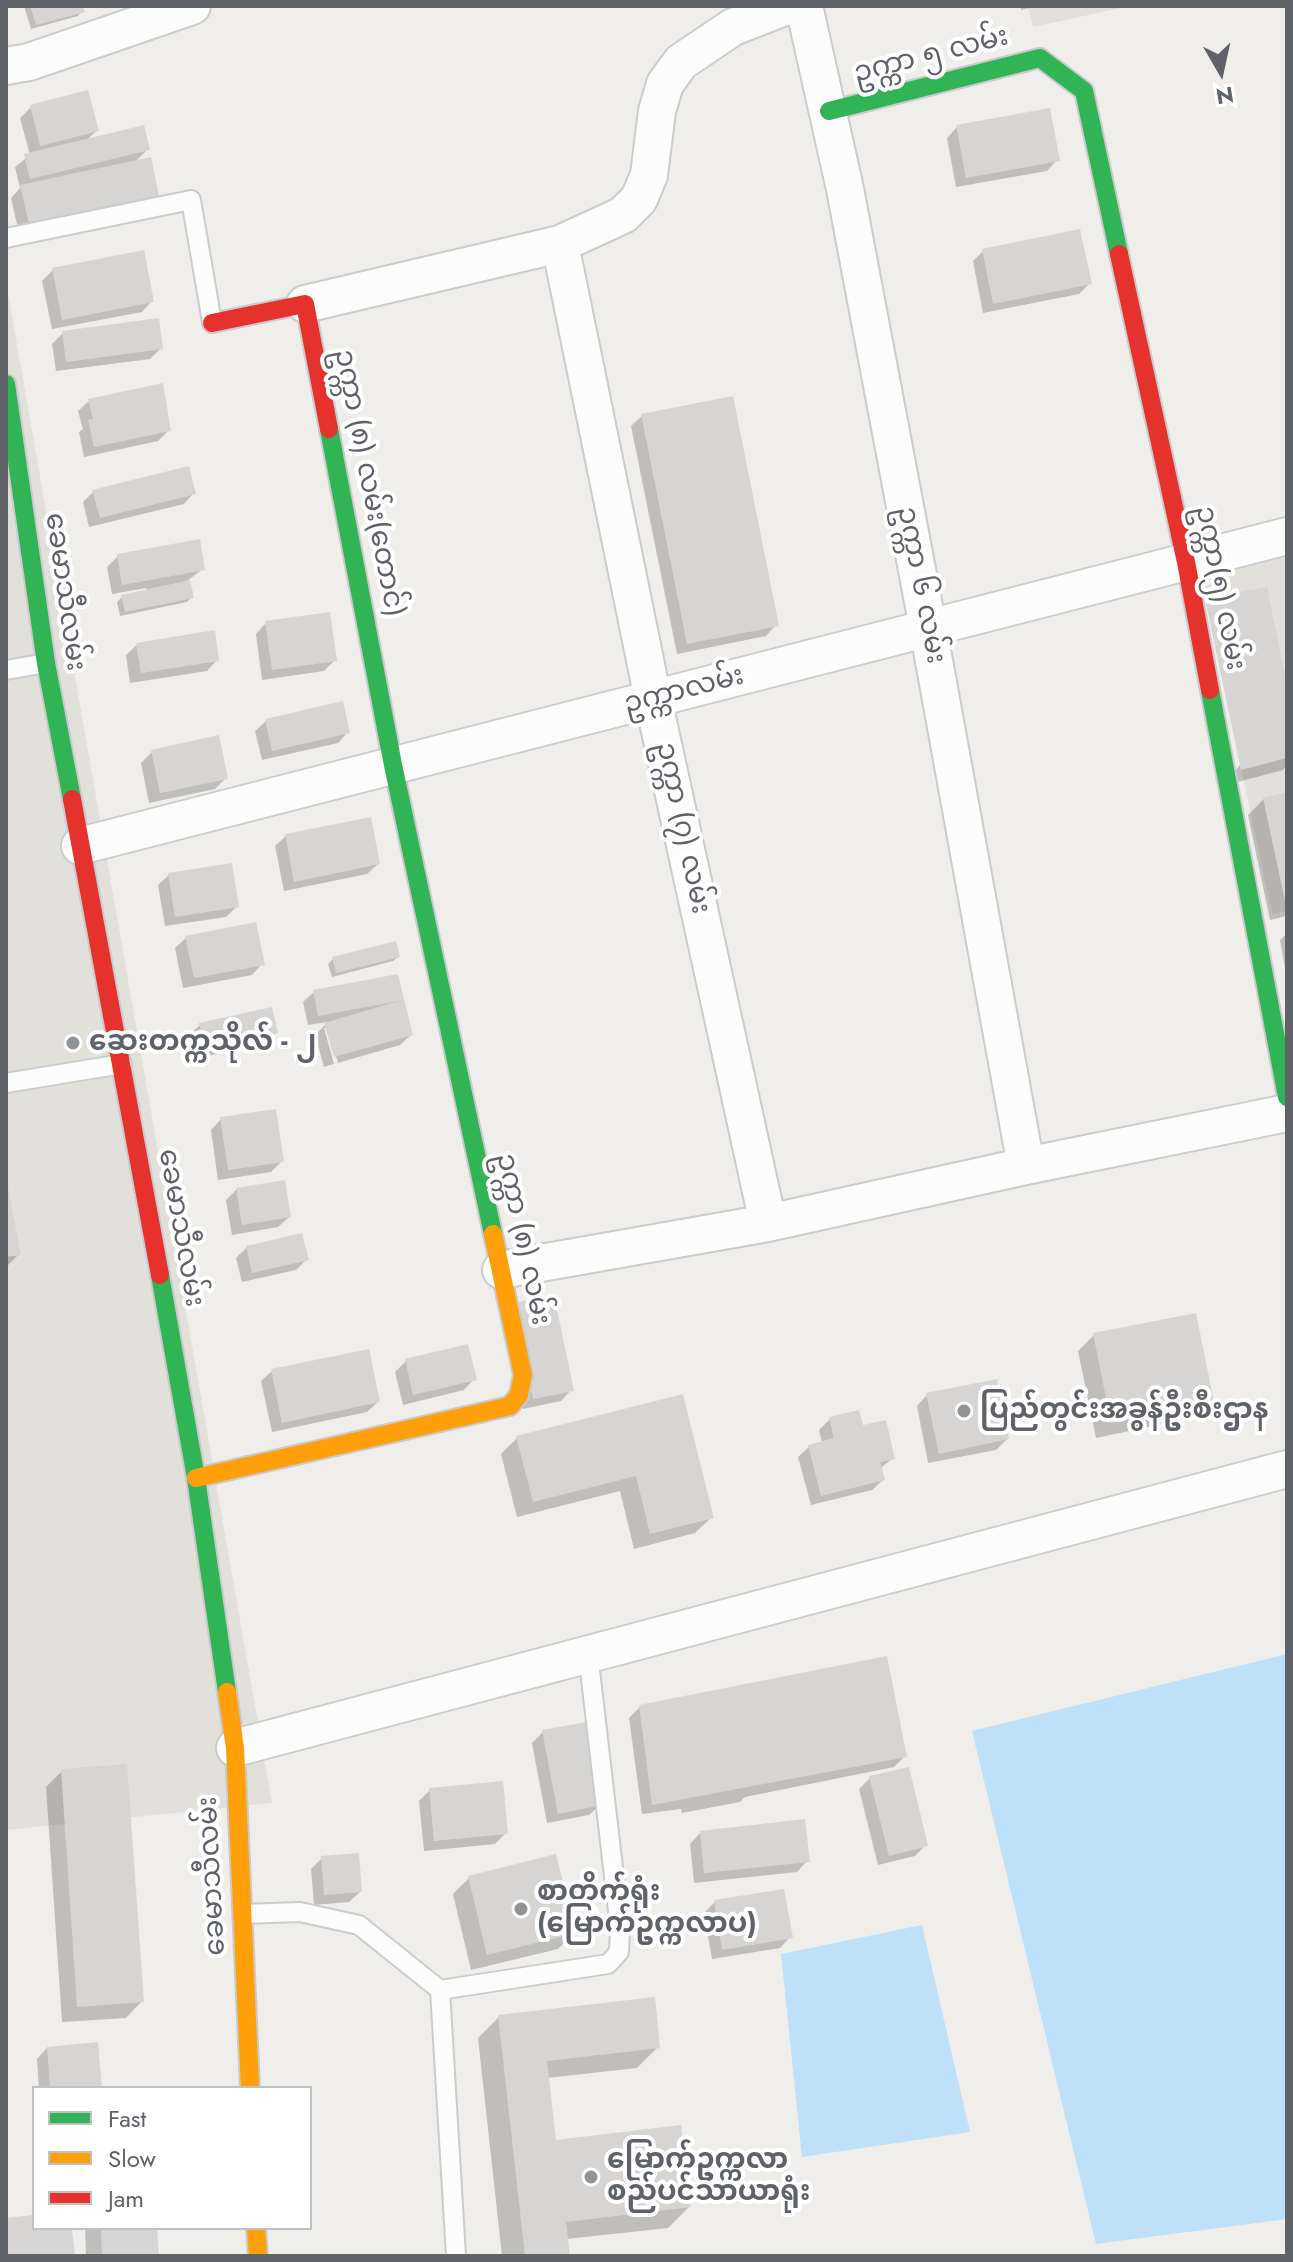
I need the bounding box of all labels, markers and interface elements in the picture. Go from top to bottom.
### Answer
street label: ဥက္ကာ ၅ လမ်း [850,21,1012,91]
north arrow [1181,32,1261,112]
text: N [1214,79,1236,113]
street label: ဥက္ကာ (၈) လမ်း(တောင်) [326,346,410,620]
street label: ဥက္ကာ ၆ လမ်း [888,503,952,667]
street label: ဥက္ကာ(၅) လမ်း [1187,503,1251,673]
street label: ခေမာသီလမ်း [36,511,92,673]
street label: ဥက္ကာလမ်း [620,660,748,722]
street label: ဥက္ကာ (၇) လမ်း [647,739,717,917]
place label: ဆေးတက္ကသိုလ် - ၂ [89,1026,316,1060]
marker: ဆေးတက္ကသိုလ် - ၂ [64,1034,82,1052]
street label: ခေမာသီလမ်း [150,1146,210,1310]
street label: ဥက္ကာ (၈) လမ်း [487,1150,557,1328]
place label: ပြည်တွင်းအခွန်ဦးစီးဌာန [980,1394,1268,1428]
marker: ပြည်တွင်းအခွန်ဦးစီးဌာန [955,1402,973,1420]
street label: ခေမာသီလမ်း [192,1795,234,1957]
place label: စာတိုက်ရုံး (မြောက်ဥက္ကလာပ) [537,1876,757,1942]
marker: စာတိုက်ရုံး (မြောက်ဥက္ကလာပ) [512,1900,530,1918]
legend [32,2086,312,2230]
text: Fast [108,2101,146,2136]
text: Slow [108,2141,156,2176]
place label: မြောက်ဥက္ကလာ စည်ပင်သာယာရုံး [607,2144,810,2210]
marker: မြောက်ဥက္ကလာ စည်ပင်သာယာရုံး [582,2168,600,2186]
text: Jam [108,2181,144,2216]

